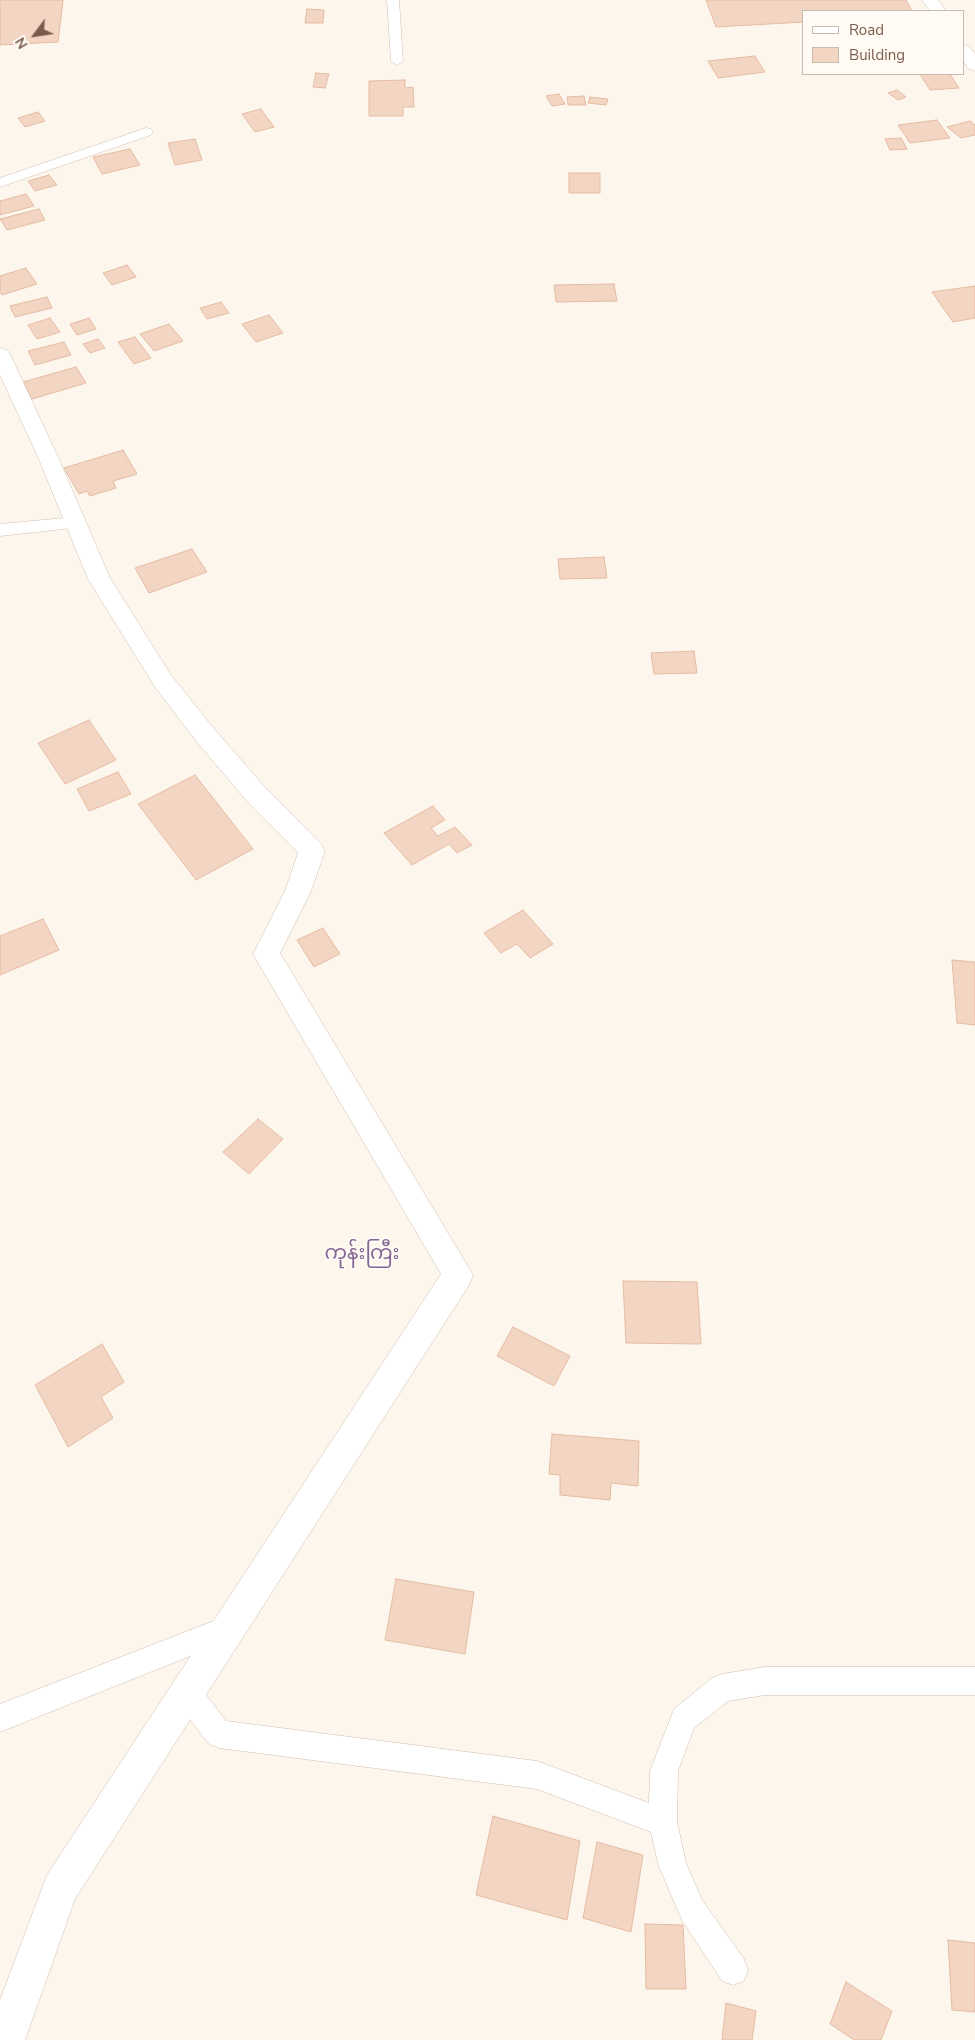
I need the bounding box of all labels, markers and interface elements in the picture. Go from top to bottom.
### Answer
north arrow [10,10,60,60]
legend [802,10,965,75]
text: Road [849,20,884,40]
text: N [11,34,33,52]
text: Building [849,45,905,65]
district label: ကုန်းကြီး [325,1242,399,1266]

